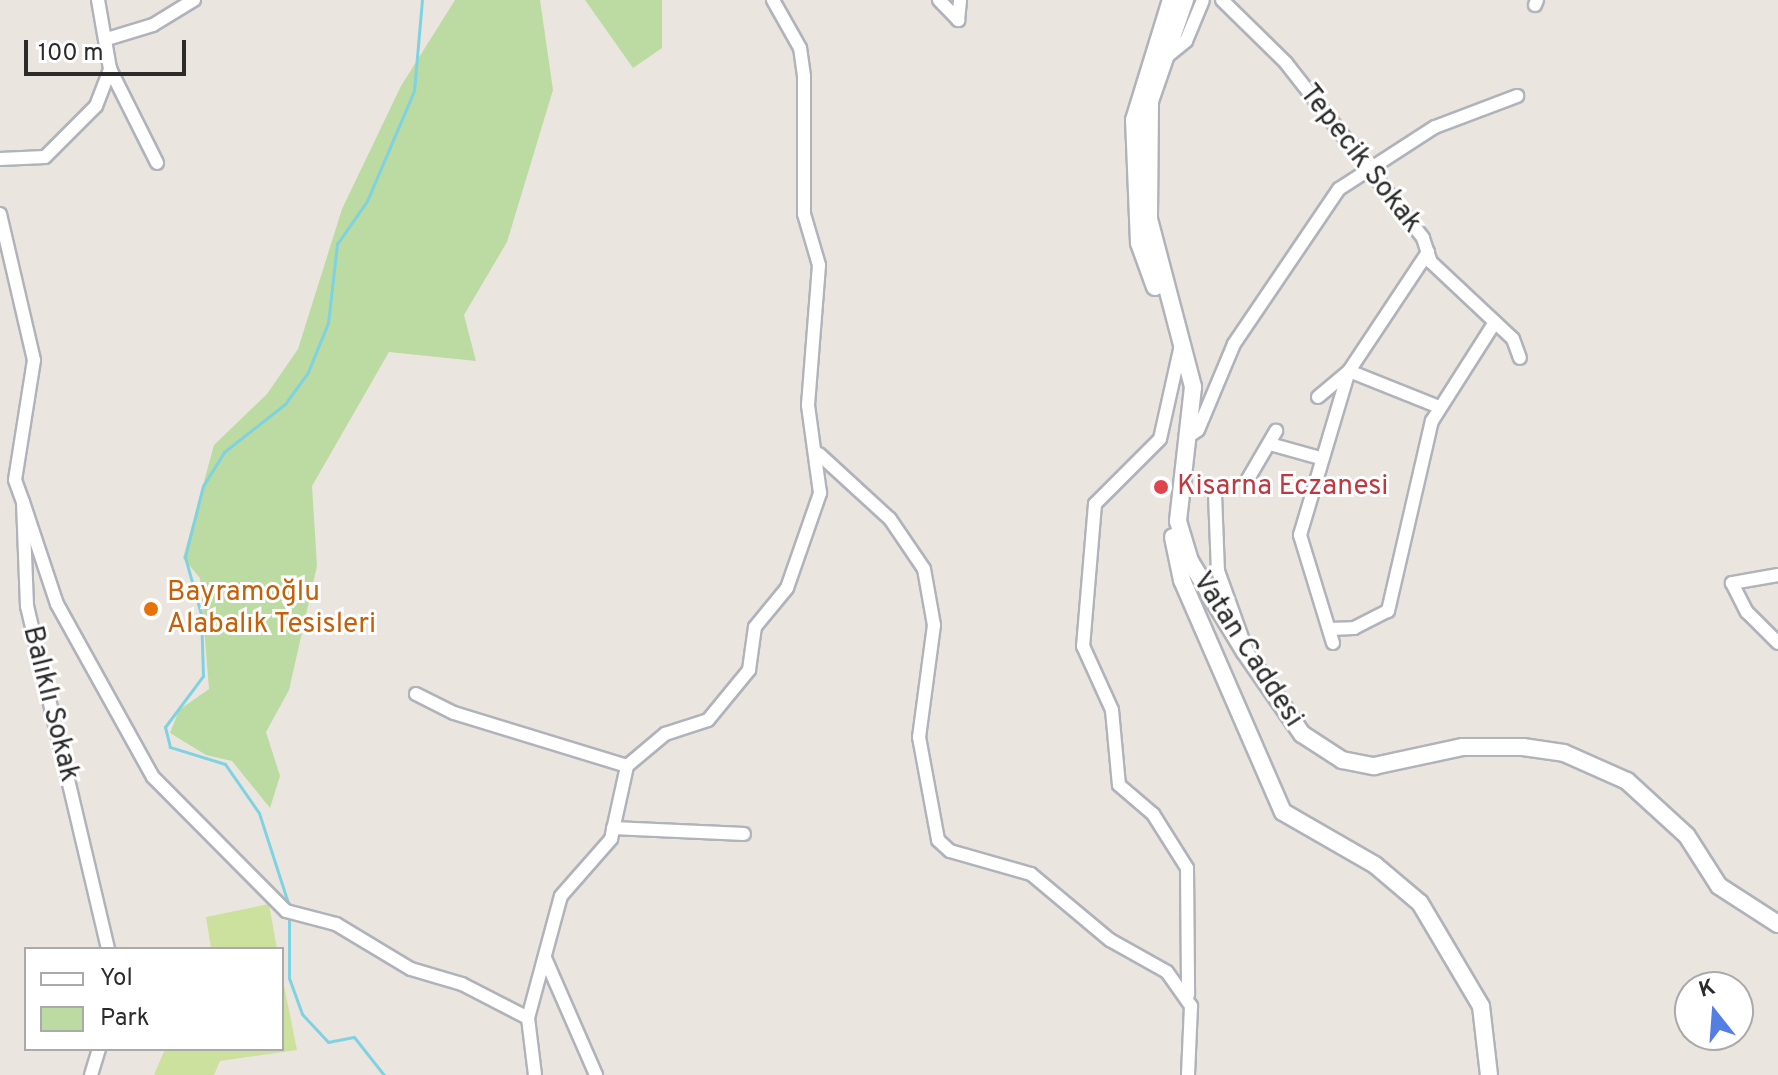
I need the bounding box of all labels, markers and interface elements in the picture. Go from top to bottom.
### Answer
scale bar [28,24,190,74]
text: 100 m [38,39,104,69]
street label: Tepecik Sokak [1292,78,1428,240]
place label: Kisarna Eczanesi [1177,470,1388,504]
marker: Kisarna Eczanesi [1152,478,1170,496]
street label: Vatan Caddesi [1184,566,1310,734]
place label: Bayramoğlu Alabalık Tesisleri [167,576,377,642]
marker: Bayramoğlu Alabalık Tesisleri [142,600,160,618]
street label: Balıklı Sokak [14,623,86,785]
legend [24,947,284,1051]
text: Yol [100,964,133,994]
north arrow [1674,971,1754,1051]
text: K [1696,974,1719,1005]
text: Park [100,1004,150,1034]

